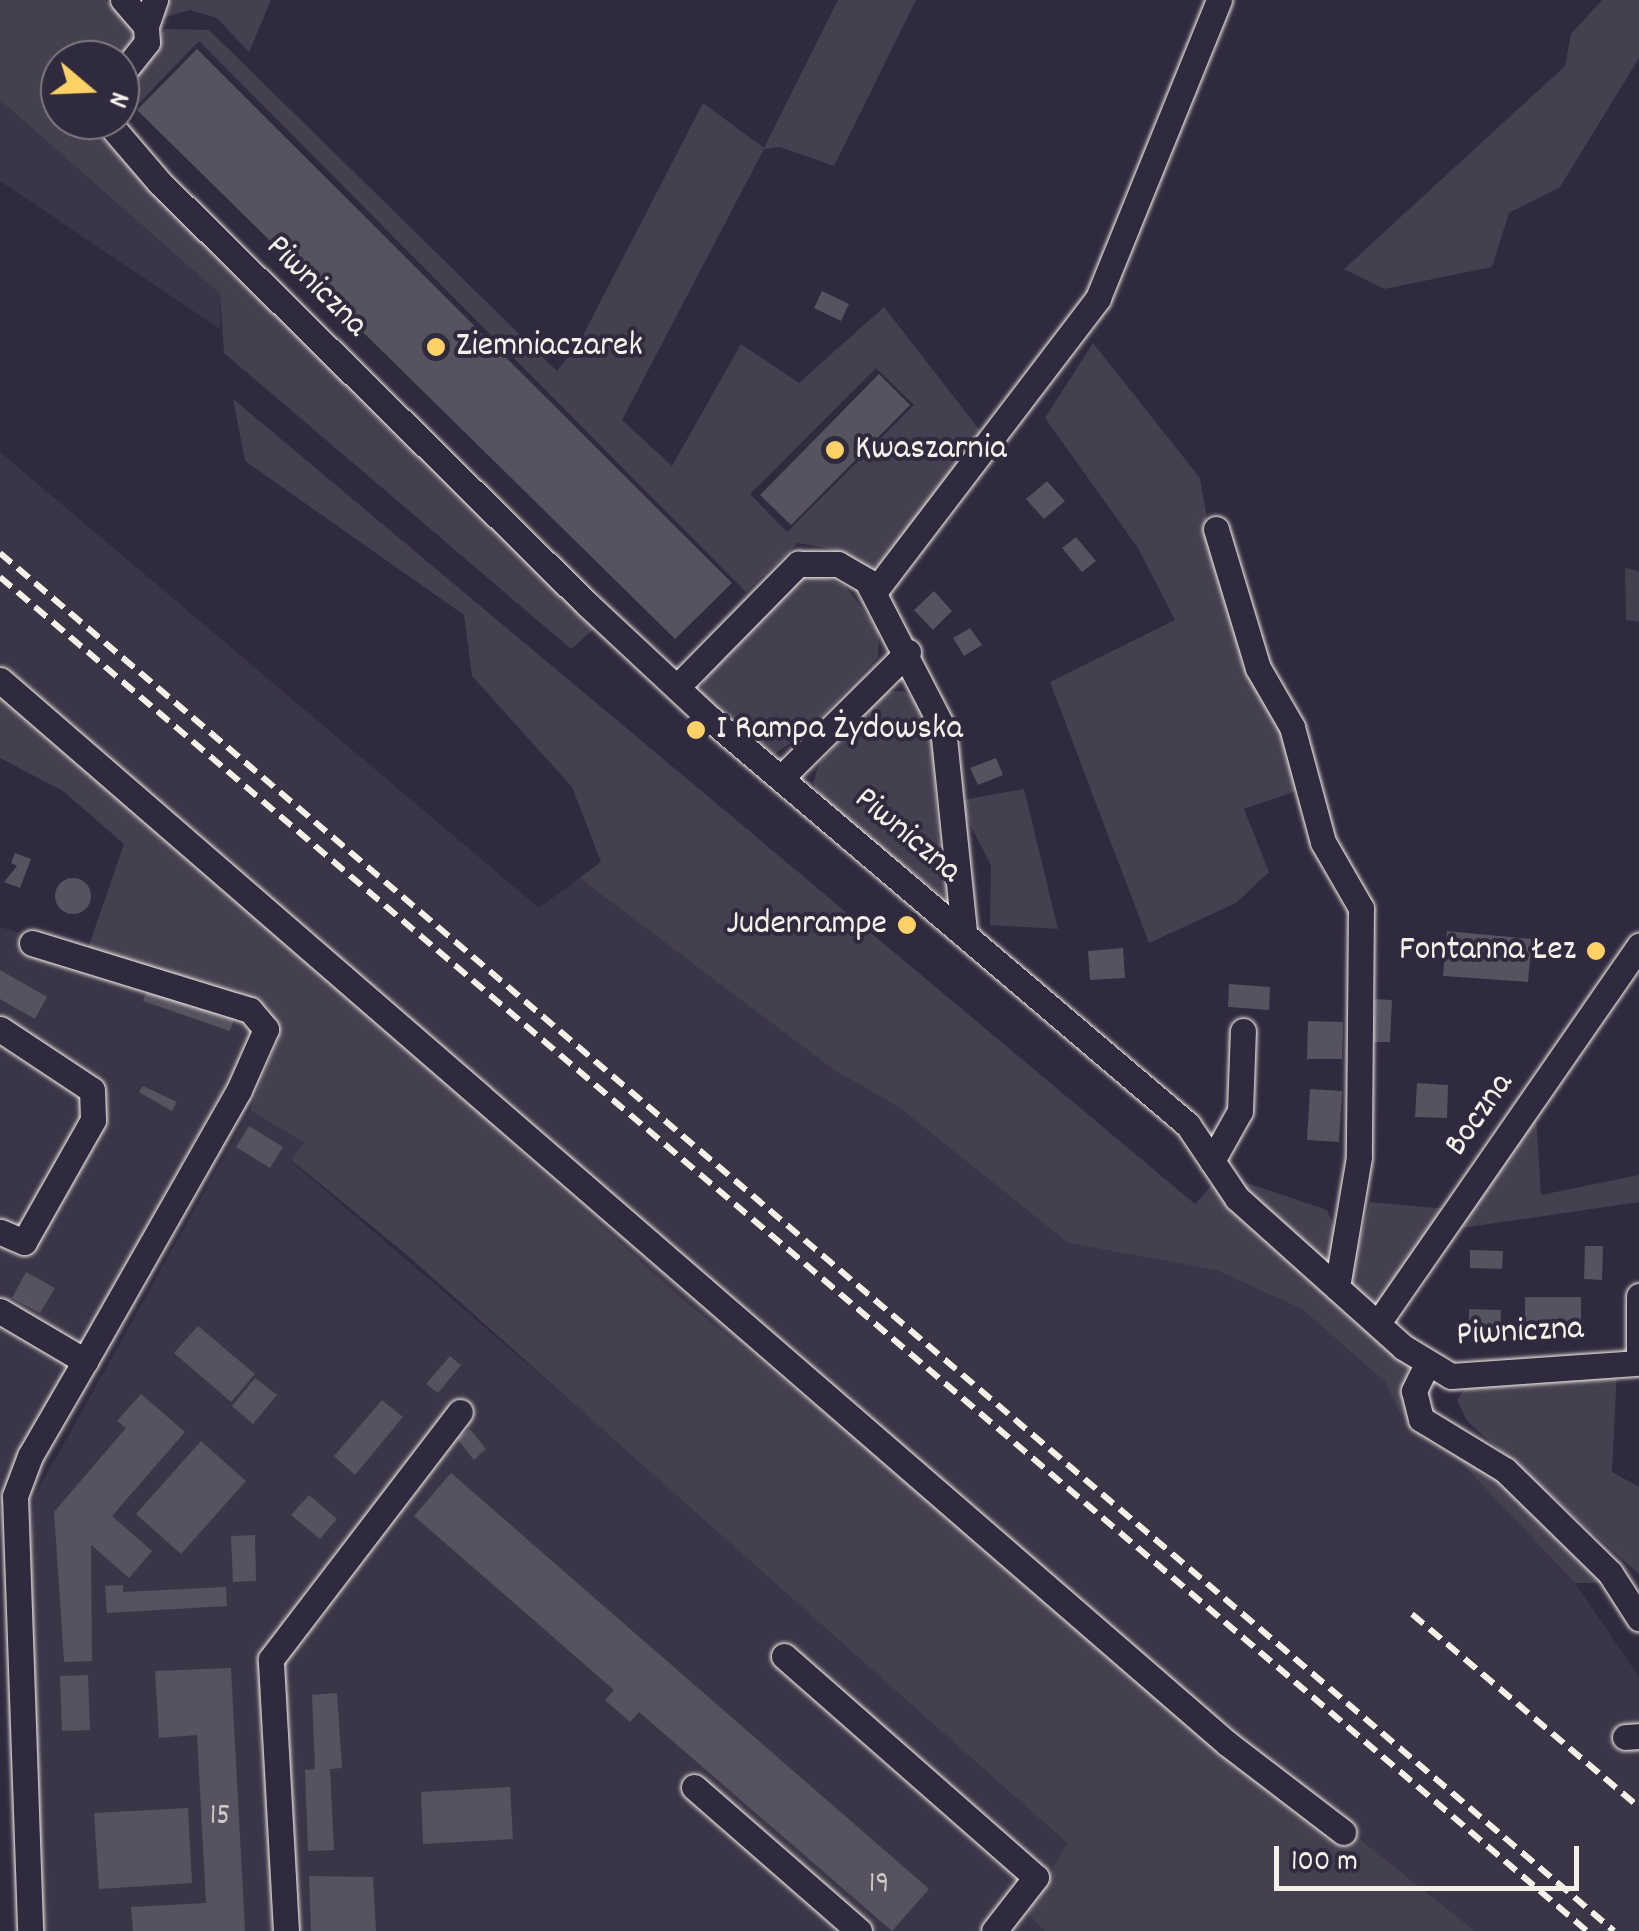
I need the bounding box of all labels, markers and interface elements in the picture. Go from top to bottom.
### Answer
north arrow [40,40,140,140]
text: N [95,86,138,112]
street label: Piwniczna [256,227,376,347]
place label: Ziemniaczarek [456,326,643,368]
marker: Ziemniaczarek [425,336,447,358]
place label: Kwaszarnia [855,429,1007,471]
marker: Kwaszarnia [824,439,846,461]
place label: I Rampa Żydowska [716,709,963,751]
marker: I Rampa Żydowska [685,719,707,741]
street label: Piwniczna [845,779,969,893]
place label: Judenrampe [726,904,887,946]
marker: Judenrampe [896,914,918,936]
place label: Fontanna Łez [1399,930,1576,972]
marker: Fontanna Łez [1585,940,1607,962]
street label: Boczna [1436,1065,1524,1165]
street label: Piwniczna [1455,1309,1585,1357]
house number: 15 [210,1800,230,1836]
scale bar [1279,1826,1584,1888]
text: 100 m [1291,1842,1358,1885]
house number: 19 [869,1868,889,1904]

